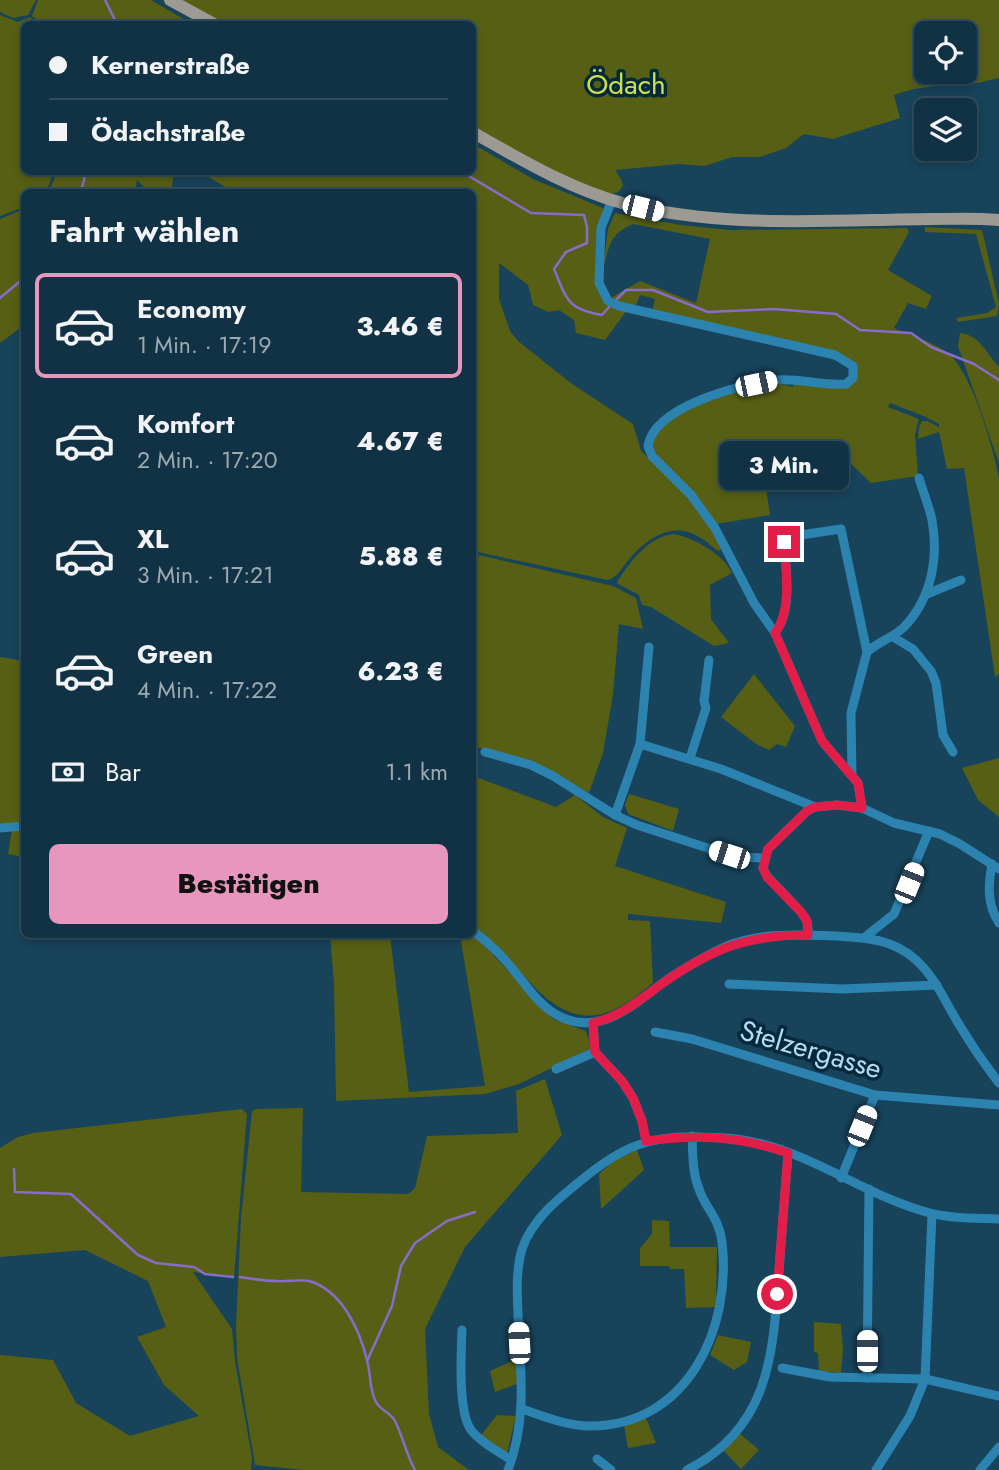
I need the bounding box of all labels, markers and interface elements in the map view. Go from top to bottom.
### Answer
map controls [914,21,977,161]
button: locate [914,21,977,84]
text: Kernerstraße [91,46,250,84]
park label: Ödach [586,64,666,105]
button: layers [914,98,977,161]
text: Ödachstraße [91,113,245,151]
car [621,193,666,223]
text: Fahrt wählen [49,208,239,254]
text: Economy [137,290,246,328]
icon: car [53,294,116,357]
text: 3.46 € [357,307,444,345]
text: 1 Min. · 17:19 [137,328,271,362]
car [734,369,779,399]
text: Komfort [137,405,234,443]
icon: car [53,409,116,472]
text: 4.67 € [357,422,444,460]
callout: 3 Min. [719,440,849,490]
text: 2 Min. · 17:20 [137,443,277,477]
text: 3 Min. [749,448,819,482]
text: XL [137,520,169,558]
icon: car [53,524,116,587]
route end [768,526,800,558]
text: 5.88 € [359,537,444,575]
text: 3 Min. · 17:21 [137,558,274,592]
text: Green [137,635,213,673]
icon: car [53,639,116,702]
text: 6.23 € [357,652,444,690]
text: 4 Min. · 17:22 [137,673,277,707]
icon: cash [49,753,87,791]
text: Bar [105,753,141,791]
text: 1.1 km [385,755,448,789]
car [706,839,753,871]
button: Bestätigen [49,844,448,924]
car [892,860,927,906]
street label: Stelzergasse [735,1010,886,1089]
car [845,1103,880,1149]
route start [761,1278,793,1310]
car [508,1321,531,1365]
car [857,1330,878,1372]

